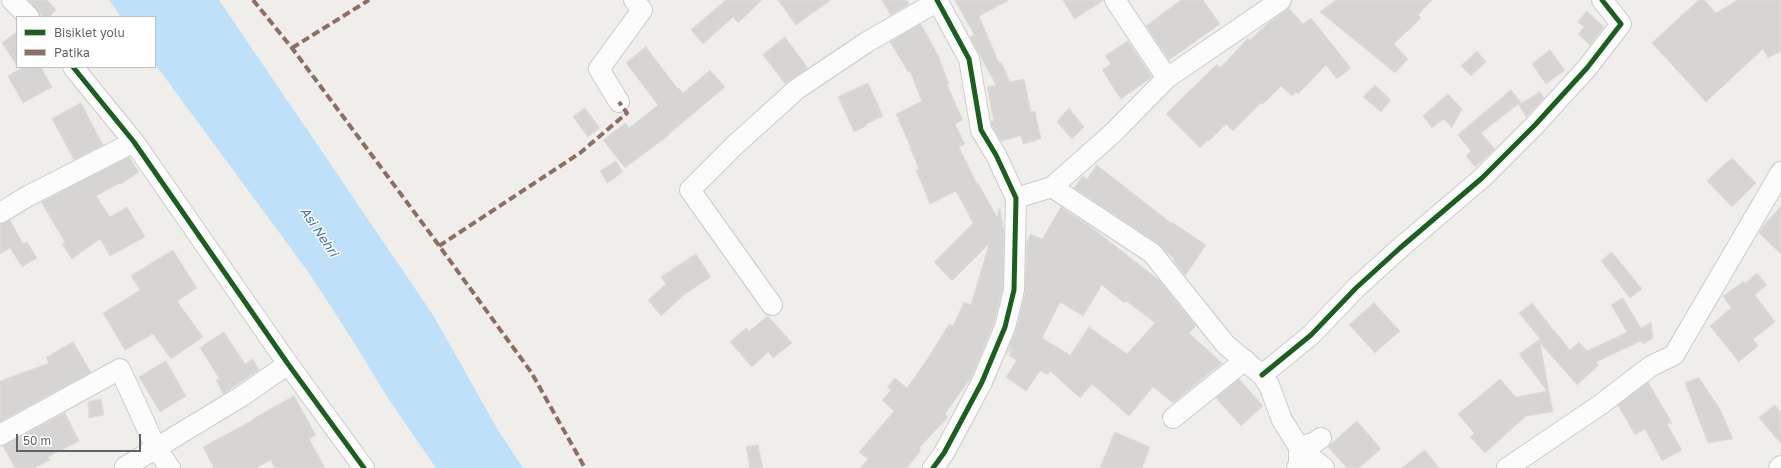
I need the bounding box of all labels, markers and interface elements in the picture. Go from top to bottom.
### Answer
legend [16,16,156,68]
text: Bisiklet yolu [54,25,125,40]
text: Patika [54,45,90,60]
water label: Asi Nehri [297,204,341,260]
scale bar [18,426,143,452]
text: 50 m [23,433,51,448]

